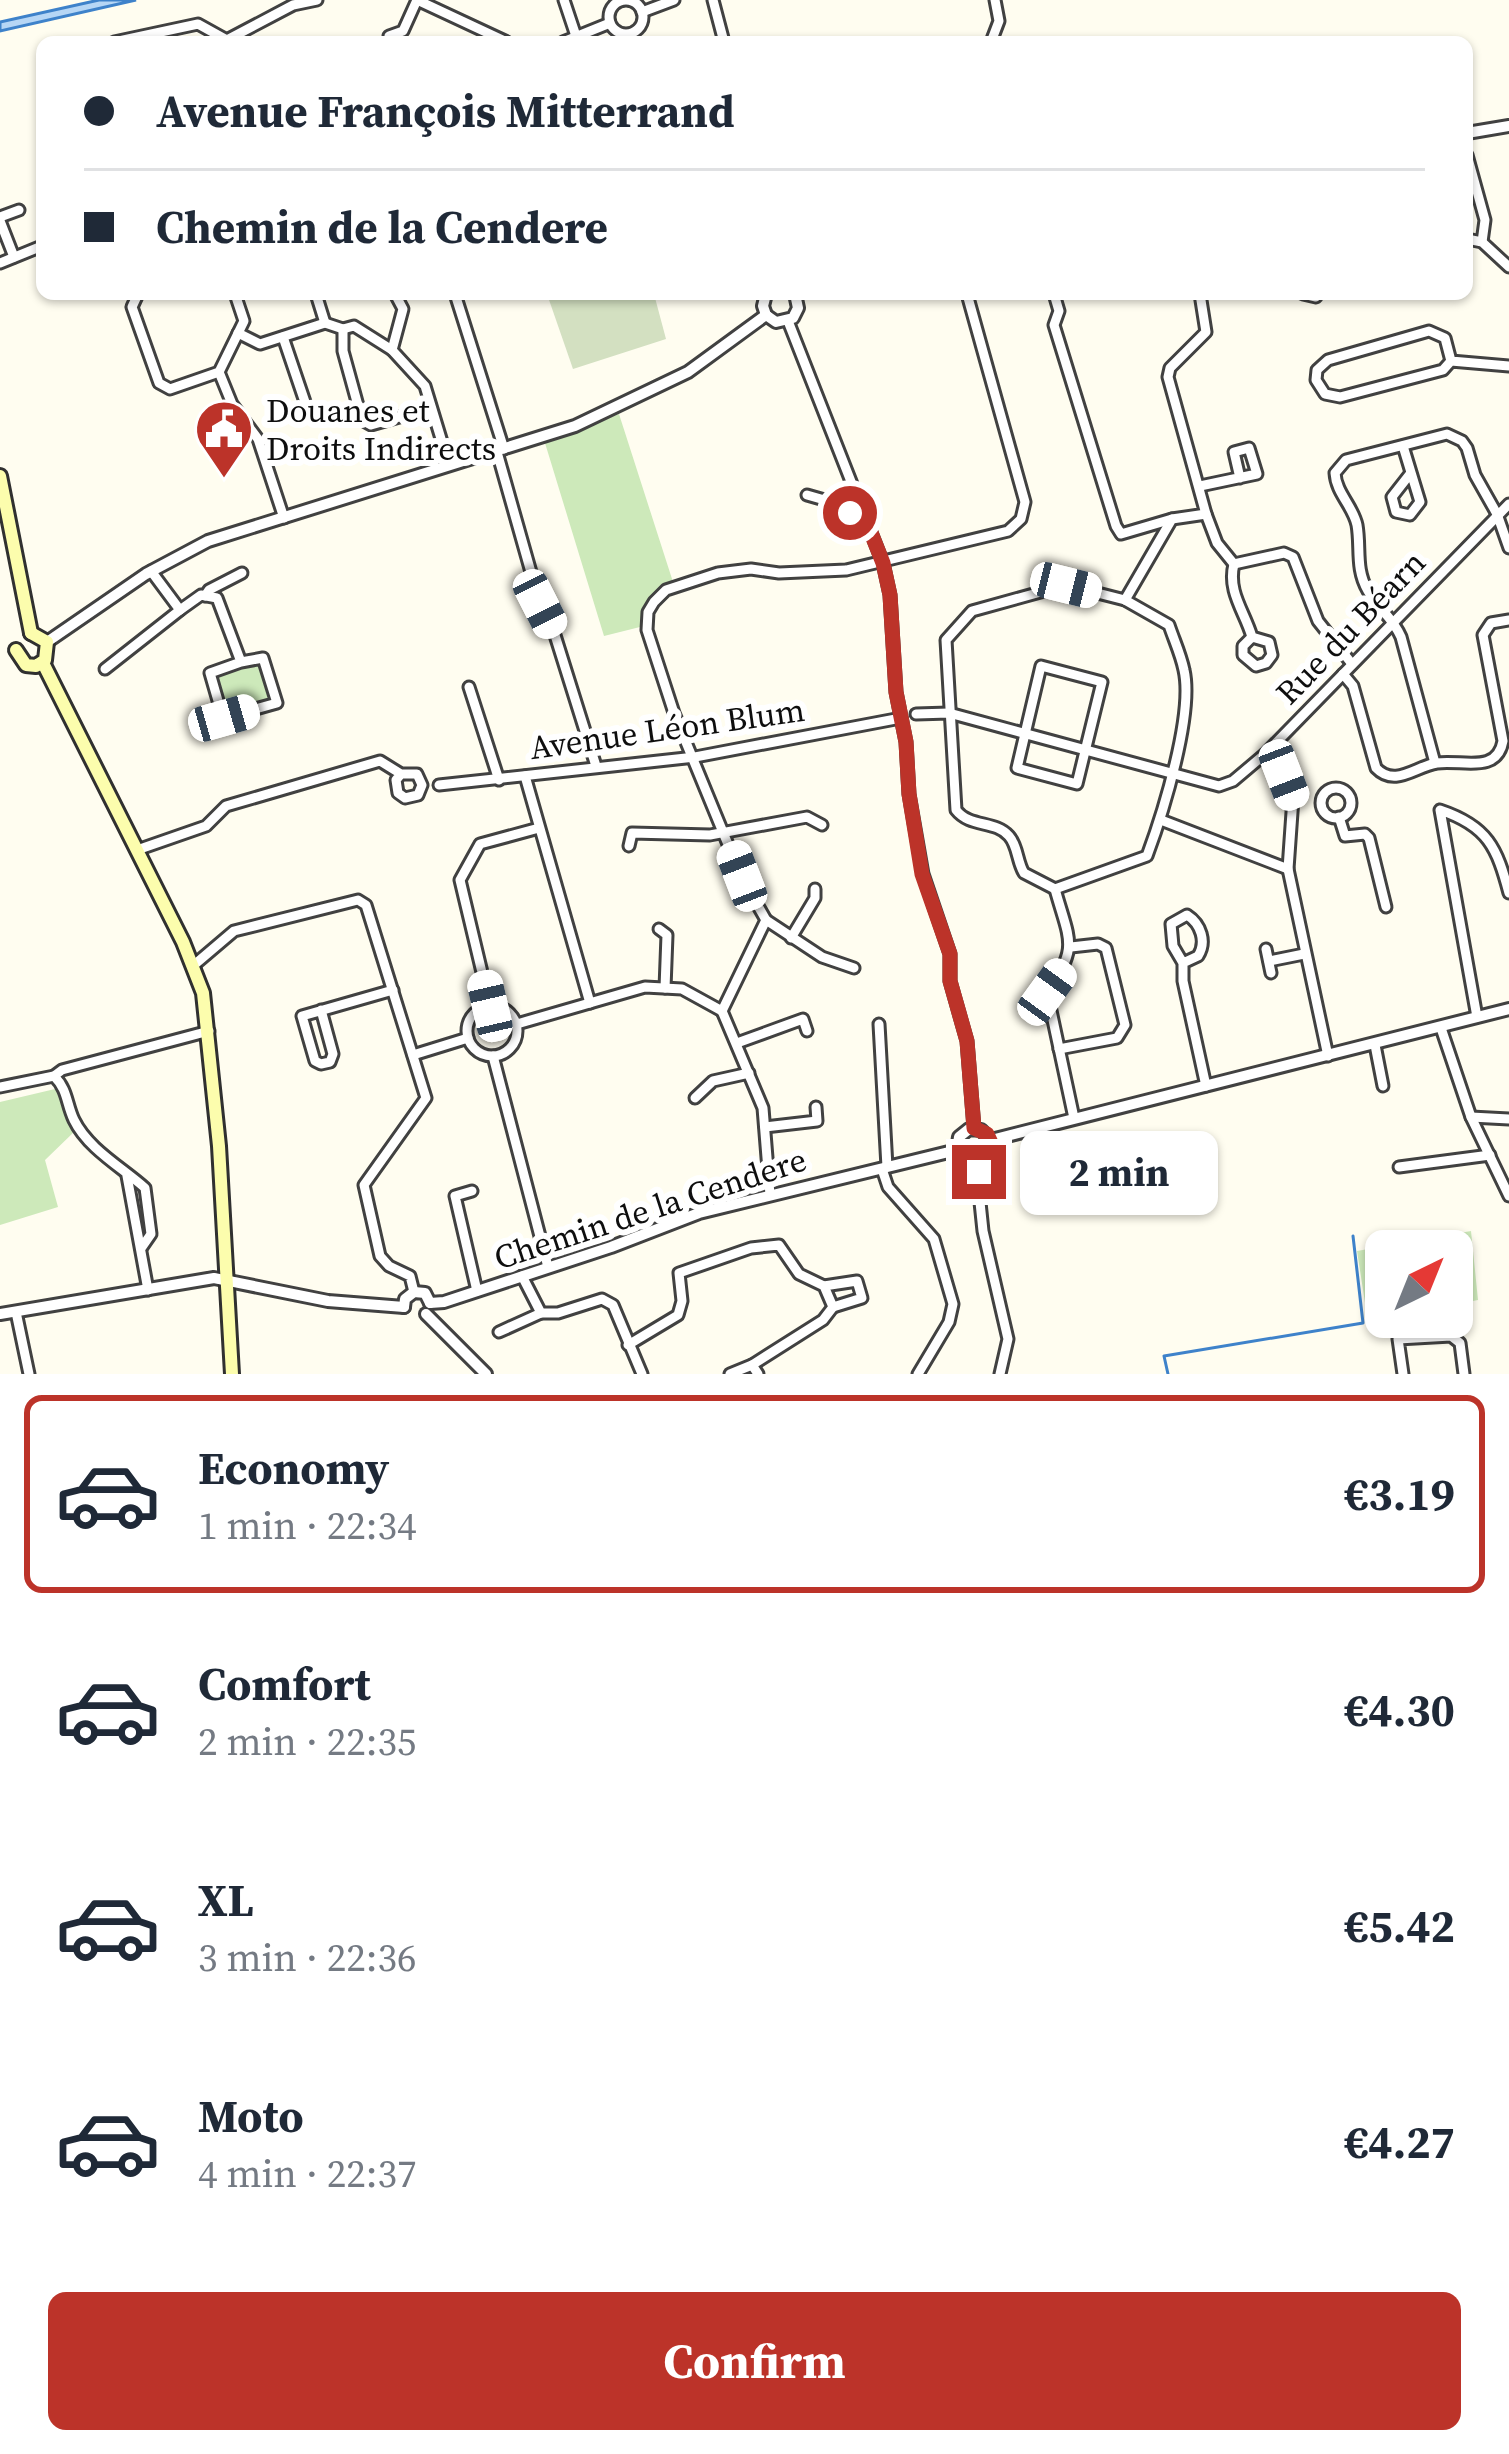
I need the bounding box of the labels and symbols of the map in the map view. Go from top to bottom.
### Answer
place label: Douanes et Droits Indirects [266,388,496,471]
public building icon: Douanes et Droits Indirects [193,398,255,480]
route start [823,486,877,540]
street label: Rue du Béarn [1266,541,1435,714]
car [1027,559,1105,611]
car [508,564,572,644]
street label: Avenue Léon Blum [527,687,807,770]
car [184,691,264,745]
car [1254,735,1314,815]
car [712,836,772,916]
car [1011,952,1083,1032]
car [464,967,516,1045]
callout: 2 min [1021,1130,1219,1214]
street label: Chemin de la Cendere [488,1137,812,1280]
route end [952,1145,1006,1199]
north arrow [1365,1230,1473,1338]

